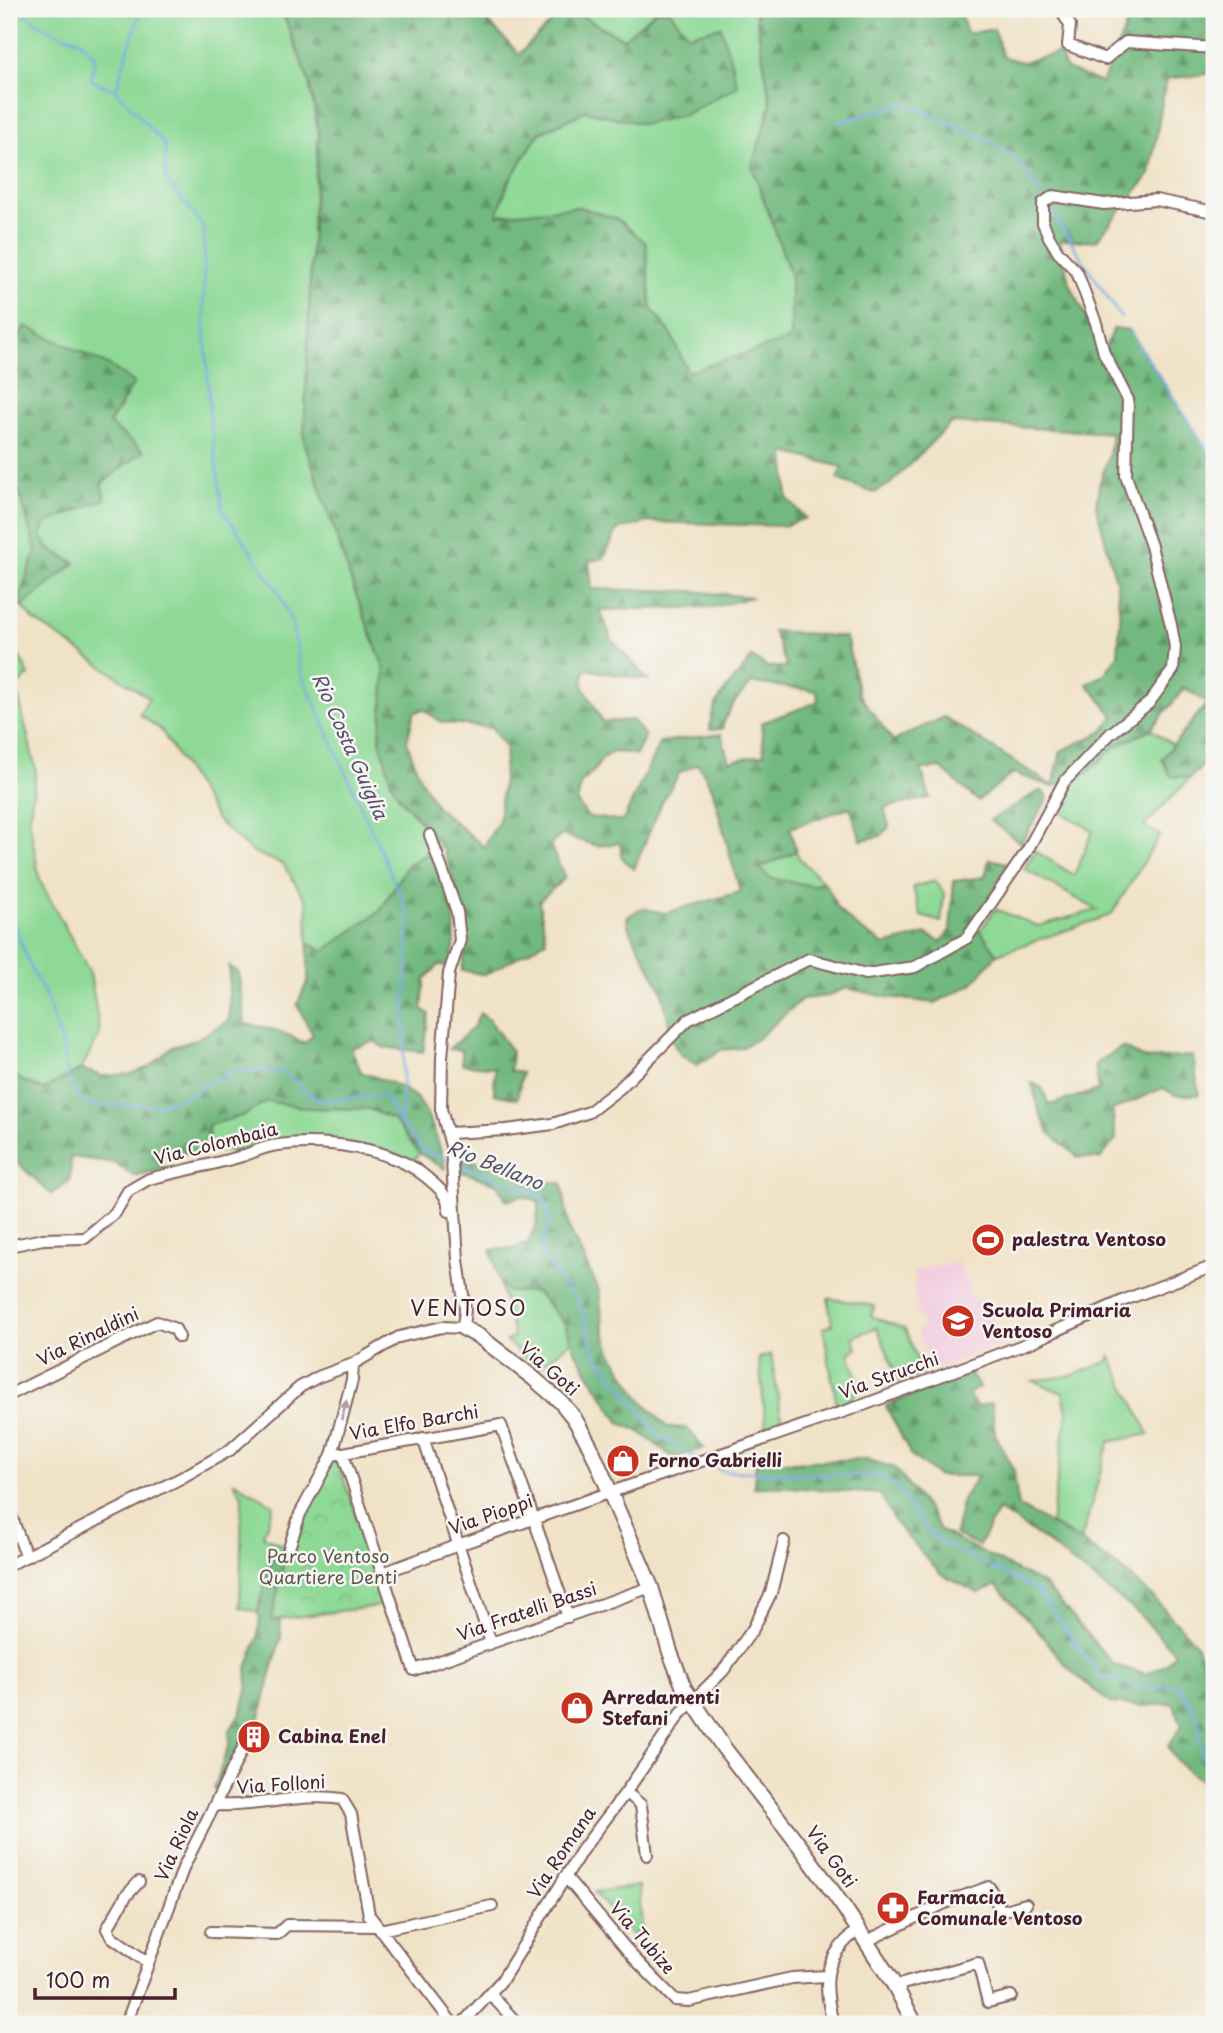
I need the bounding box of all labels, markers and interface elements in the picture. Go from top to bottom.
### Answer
water label: Rio Costa Guiglia [306,668,396,824]
street label: Via Colombaia [151,1114,281,1171]
water label: Rio Bellano [443,1132,549,1196]
sports icon: palestra Ventoso [969,1221,1007,1259]
place label: palestra Ventoso [1012,1225,1166,1252]
district label: VENTOSO [410,1291,528,1323]
place label: Scuola Primaria Ventoso [982,1296,1132,1344]
street label: Via Rinaldini [32,1299,143,1372]
school or university icon: Scuola Primaria Ventoso [939,1302,977,1340]
street label: Via Goti [514,1334,586,1401]
street label: Via Strucchi [835,1344,942,1405]
street label: Via Elfo Barchi [347,1397,480,1446]
one-way arrow [339,1398,350,1420]
shop icon: Forno Gabrielli [604,1442,642,1480]
place label: Forno Gabrielli [648,1446,782,1473]
street label: Via Pioppi [445,1487,536,1541]
park label: Parco Ventoso Quartiere Denti [259,1542,397,1590]
street label: Via Fratelli Bassi [453,1574,600,1647]
place label: Arredamenti Stefani [602,1683,720,1731]
shop icon: Arredamenti Stefani [558,1689,596,1727]
building icon: Cabina Enel [235,1718,273,1756]
place label: Cabina Enel [278,1722,386,1749]
street label: Via Folloni [236,1767,326,1800]
street label: Via Romana [520,1800,602,1904]
street label: Via Riola [147,1803,205,1885]
street label: Via Goti [800,1819,864,1893]
place label: Farmacia Comunale Ventoso [917,1883,1083,1931]
pharmacy icon: Farmacia Comunale Ventoso [874,1889,912,1927]
street label: Via Tubize [604,1895,682,1979]
scale bar [35,1956,175,2000]
text: 100 m [46,1963,110,1995]

